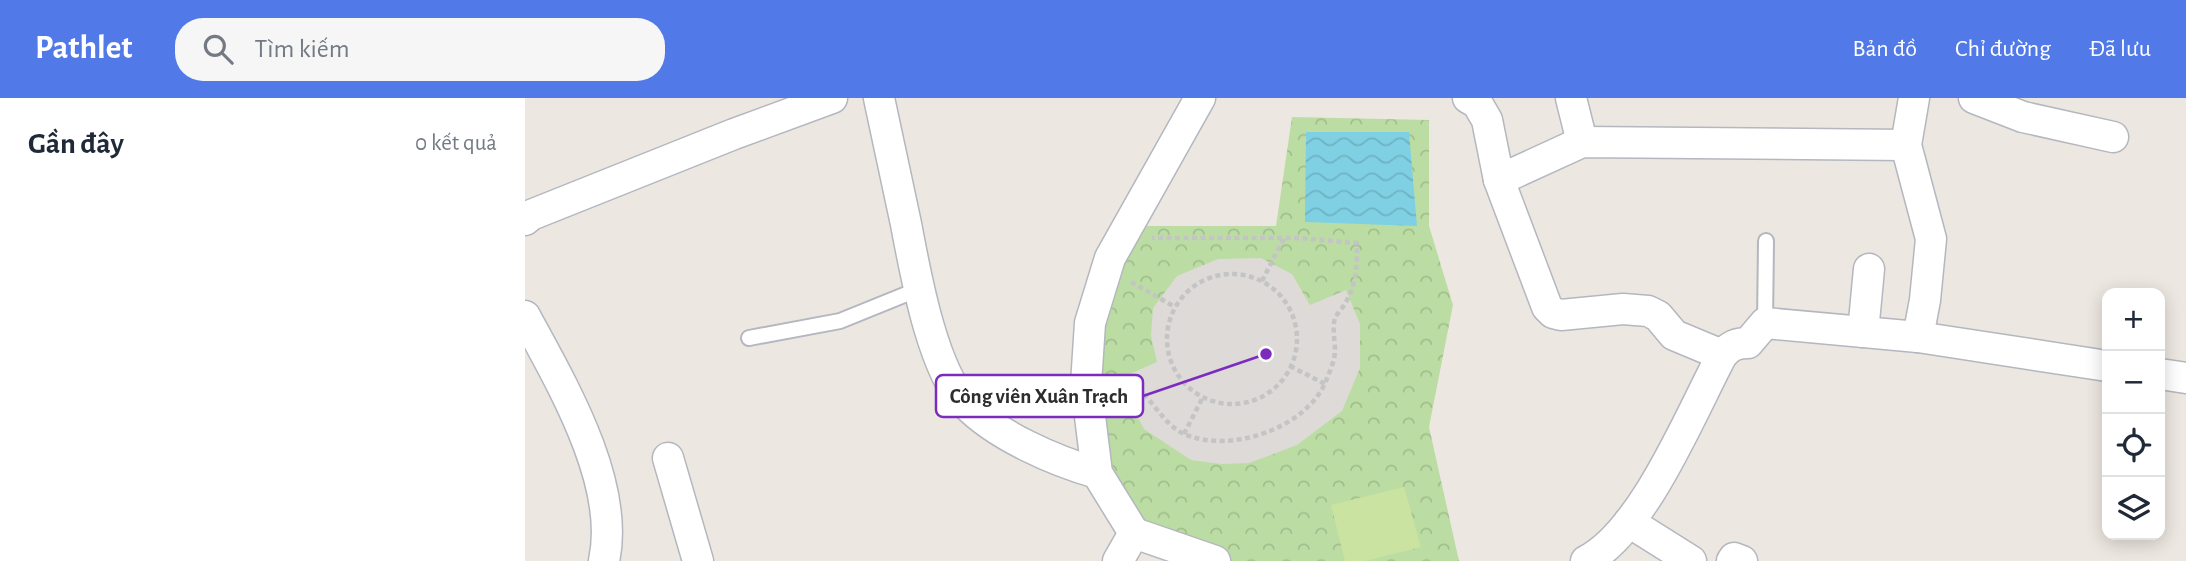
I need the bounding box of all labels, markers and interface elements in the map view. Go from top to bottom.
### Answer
search box [175,18,665,81]
icon: search [199,30,237,68]
text: Pathlet [35,32,133,65]
text: Tìm kiếm [255,36,350,62]
text: Bản đồ [1853,37,1917,61]
text: Chỉ đường [1955,37,2051,61]
text: Đã lưu [2089,37,2151,61]
text: Gần đây [28,129,124,159]
text: 0 kết quả [415,132,497,155]
map controls [2102,288,2165,540]
button: + [2102,288,2165,351]
button: − [2102,351,2165,414]
callout: Công viên Xuân Trạch [936,375,1143,417]
text: Công viên Xuân Trạch [950,386,1128,407]
button: locate [2102,414,2165,477]
button: layers [2102,477,2165,540]

